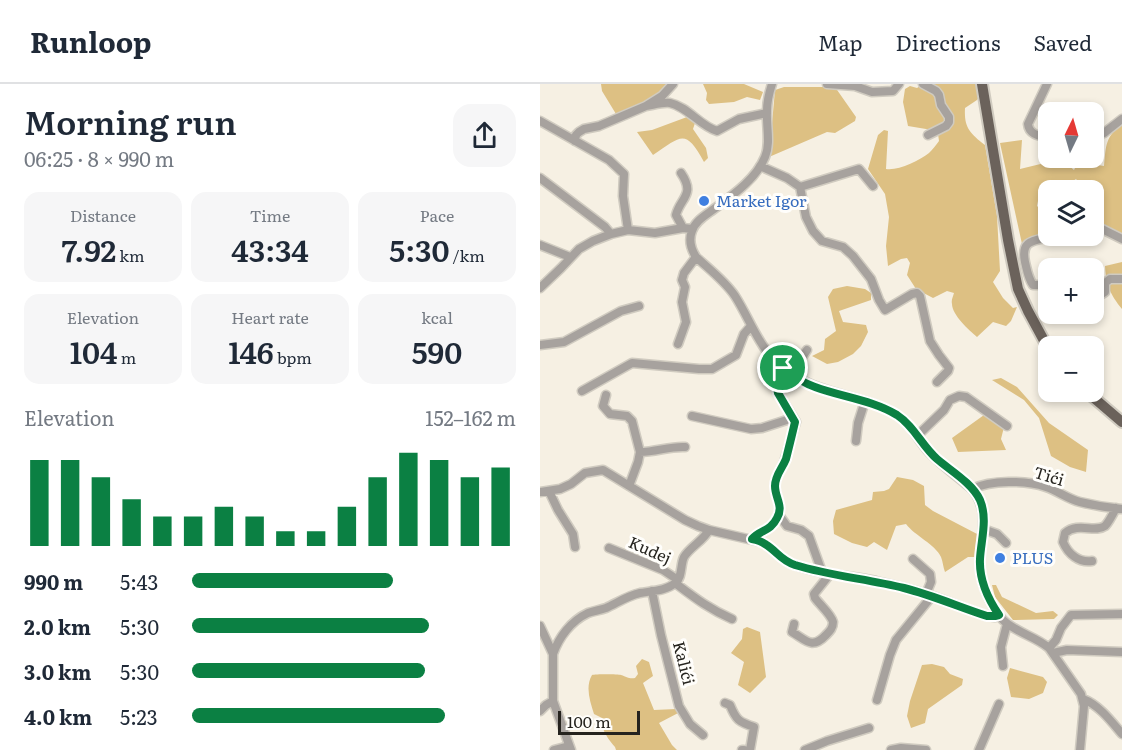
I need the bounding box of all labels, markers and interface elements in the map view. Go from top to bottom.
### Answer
text: Runloop [30,20,151,62]
text: Map [818,26,863,57]
text: Directions [896,26,1001,57]
text: Saved [1034,26,1092,57]
text: Morning run [24,96,237,145]
north arrow [1038,102,1104,168]
map controls [1038,102,1104,402]
button: share [453,104,516,167]
text: 06:25 · 8 × 990 m [24,143,174,173]
button: layers [1038,180,1104,246]
place label: Market Igor [716,188,807,212]
marker: Market Igor [697,194,711,208]
text: Distance [70,203,136,227]
text: Time [250,203,290,227]
text: Pace [420,203,454,227]
text: 7.92 [61,227,116,271]
text: 43:34 [231,227,309,271]
text: 5:30 [389,227,449,271]
text: km [116,243,145,267]
text: /km [449,243,485,267]
button: + [1038,258,1104,324]
text: Elevation [67,305,139,329]
text: Heart rate [231,305,309,329]
text: kcal [421,305,453,329]
text: 104 [70,329,118,373]
text: 146 [228,329,274,373]
text: 590 [412,329,462,373]
button: − [1038,336,1104,402]
pin [757,342,808,393]
text: m [118,345,136,369]
text: bpm [274,345,312,369]
icon: arrive [766,351,799,384]
text: Elevation [24,402,114,432]
text: 152–162 m [425,402,516,432]
street label: Tići [1031,459,1067,491]
street label: Kudej [625,529,676,569]
place label: PLUS [1012,545,1053,569]
marker: PLUS [993,551,1007,565]
text: 990 m [24,566,83,596]
text: 5:43 [120,566,158,596]
text: 2.0 km [24,611,91,641]
text: 5:30 [120,611,159,641]
street label: Kalići [668,638,702,687]
text: 3.0 km [24,656,91,686]
text: 5:30 [120,656,159,686]
text: 4.0 km [24,701,92,731]
text: 5:23 [120,701,158,731]
scale bar [558,708,640,736]
text: 100 m [567,709,611,733]

